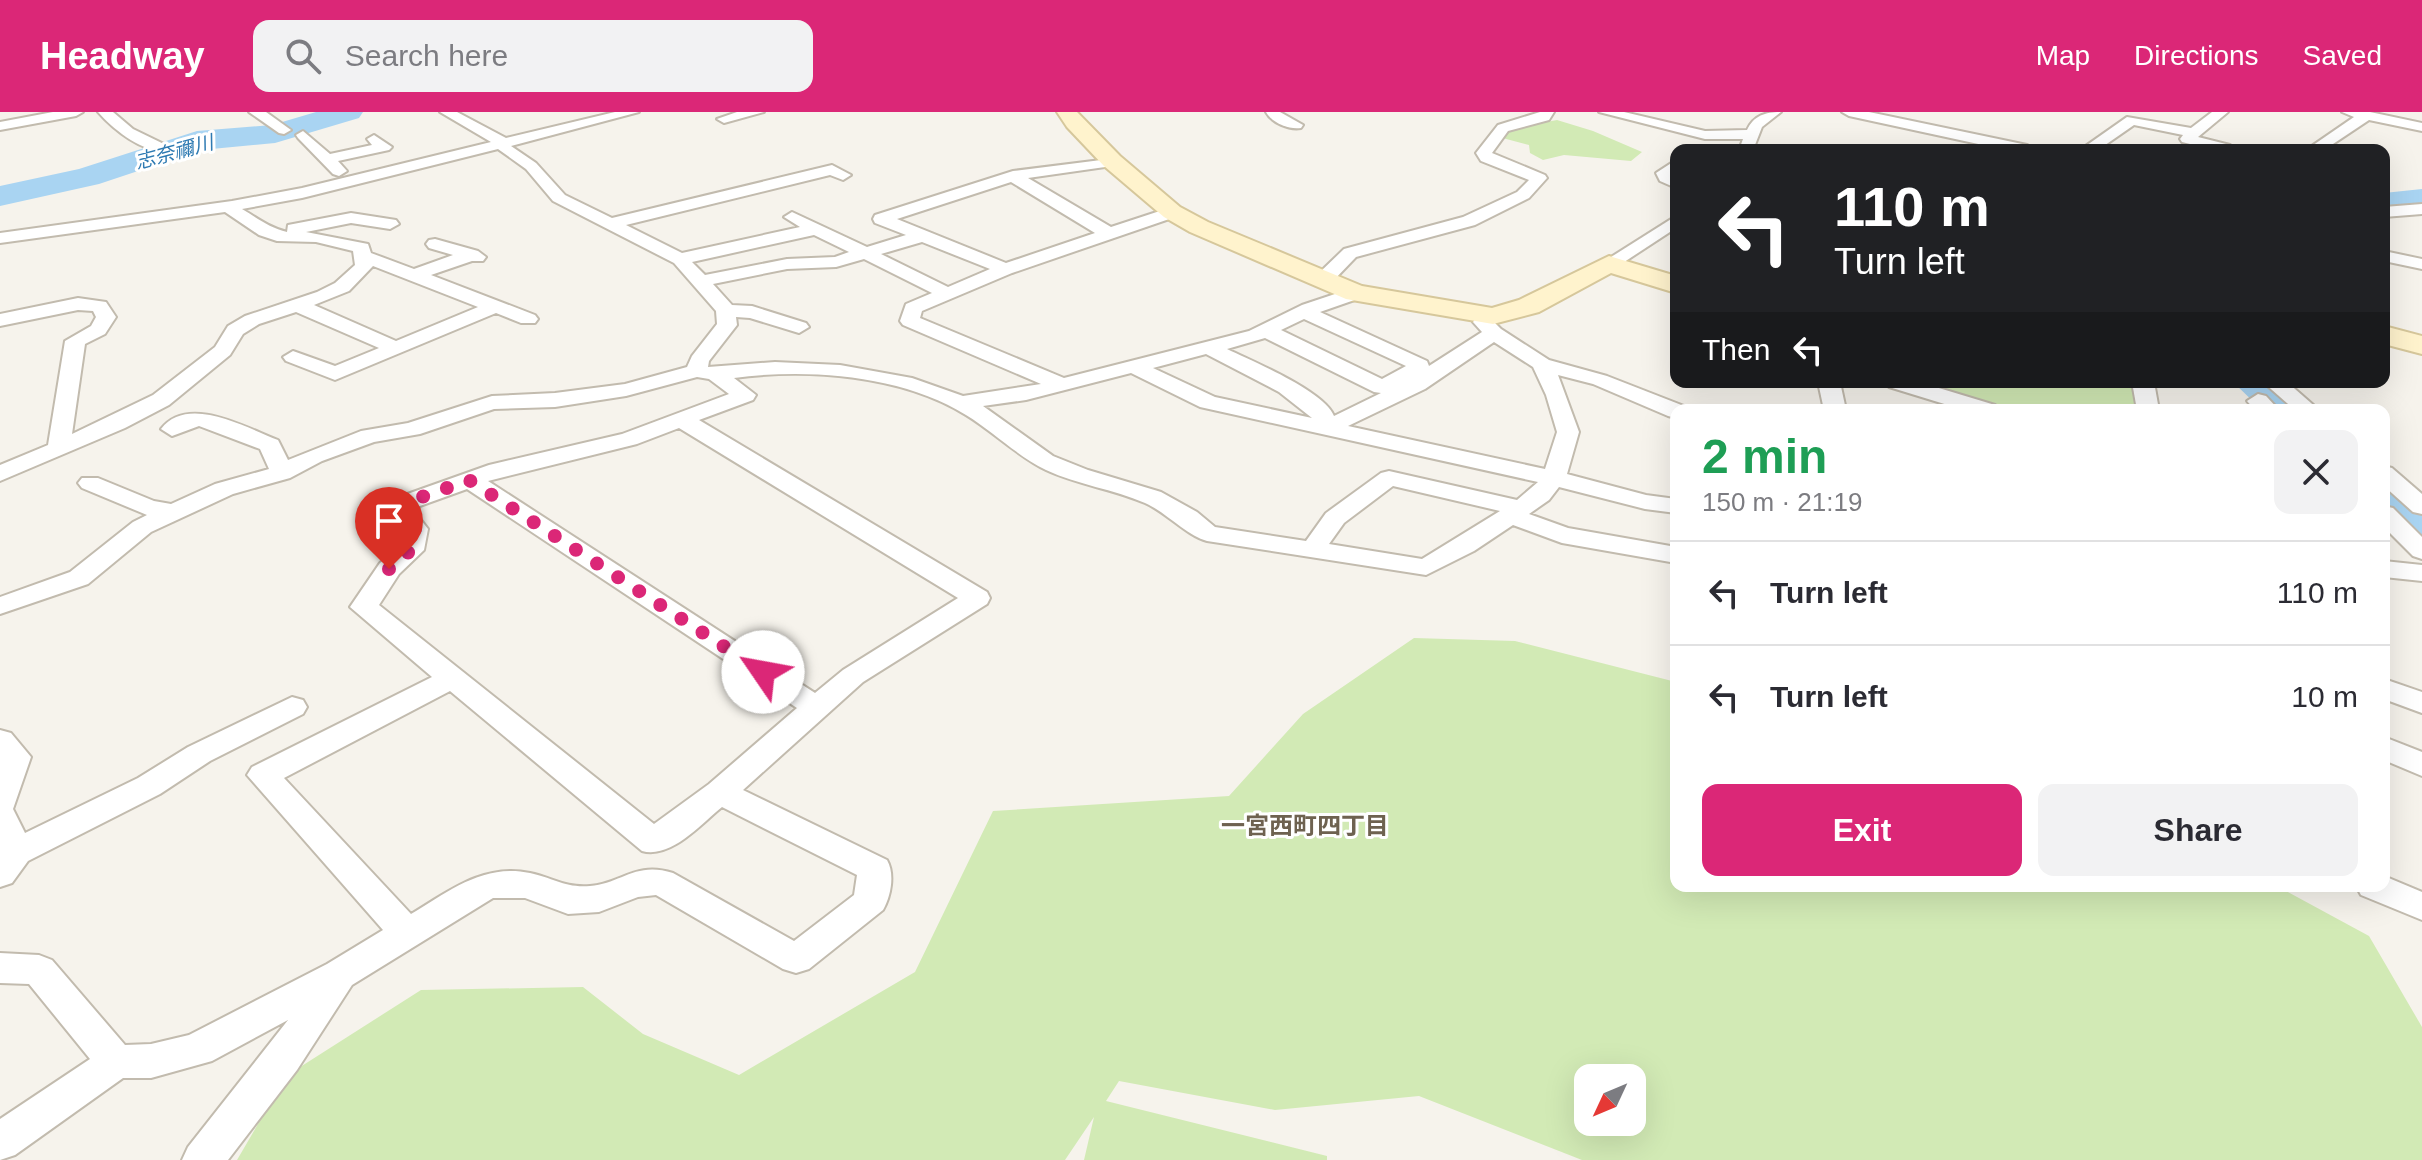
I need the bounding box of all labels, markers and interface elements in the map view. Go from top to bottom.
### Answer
search box [253,20,813,92]
icon: search [281,34,325,78]
text: Headway [40,35,205,77]
text: Search here [345,39,508,72]
text: Map [2036,40,2090,71]
text: Directions [2134,40,2259,71]
text: Saved [2303,40,2382,71]
water label: 志奈禰川 [133,131,217,173]
text: 110 m [1834,175,1990,238]
icon: left [1702,176,1806,280]
text: Turn left [1834,241,1965,282]
icon: left [1786,328,1830,372]
text: Then [1702,333,1770,366]
text: 2 min [1702,430,1827,483]
button: close [2274,430,2358,514]
pin [355,487,423,569]
text: 150 m · 21:19 [1702,487,1862,517]
icon: arrive [367,499,411,543]
icon: left [1702,571,1746,615]
text: Turn left [1770,576,1888,609]
text: 110 m [2277,576,2358,609]
position arrow [721,630,805,714]
icon: left [1702,675,1746,719]
text: Turn left [1770,680,1888,713]
text: 10 m [2291,680,2358,713]
button: Exit [1702,784,2022,876]
button: Share [2038,784,2358,876]
district label: 一宮西町四丁目 [1221,812,1389,839]
north arrow [1574,1064,1646,1136]
map controls [1574,1064,1646,1136]

